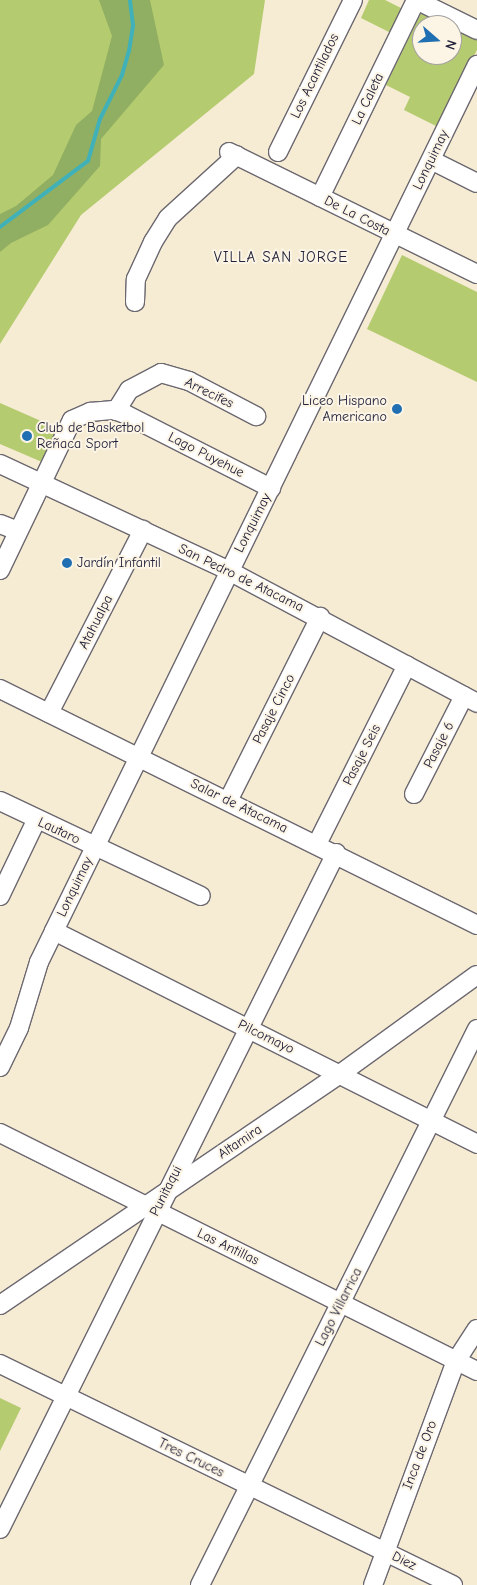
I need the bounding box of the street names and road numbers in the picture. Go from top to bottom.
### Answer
street label: Los Acantilados [287,31,343,121]
street label: La Caleta [348,70,388,128]
street label: Lonquimay [409,127,453,193]
street label: De La Costa [321,192,393,240]
street label: Arrecifes [182,374,236,412]
street label: Lago Puyehue [165,429,247,481]
street label: Lonquimay [231,490,275,556]
street label: San Pedro de Atacama [176,540,306,616]
street label: Atahualpa [75,592,117,652]
street label: Pasaje Cinco [249,671,299,747]
street label: Pasaje 6 [420,719,458,771]
street label: Pasaje Seis [339,722,385,788]
street label: Salar de Atacama [188,775,290,837]
street label: Lautaro [35,814,83,848]
street label: Lonquimay [53,854,97,920]
street label: Pilcomayo [235,1016,297,1058]
street label: Altamira [215,1121,265,1163]
street label: Punitaqui [146,1163,186,1219]
street label: Las Antillas [194,1225,262,1269]
street label: Lago Villarrica [312,1265,366,1349]
street label: Inca de Oro [399,1418,441,1492]
street label: Tres Cruces [155,1435,227,1481]
street label: Diez [389,1548,419,1574]

